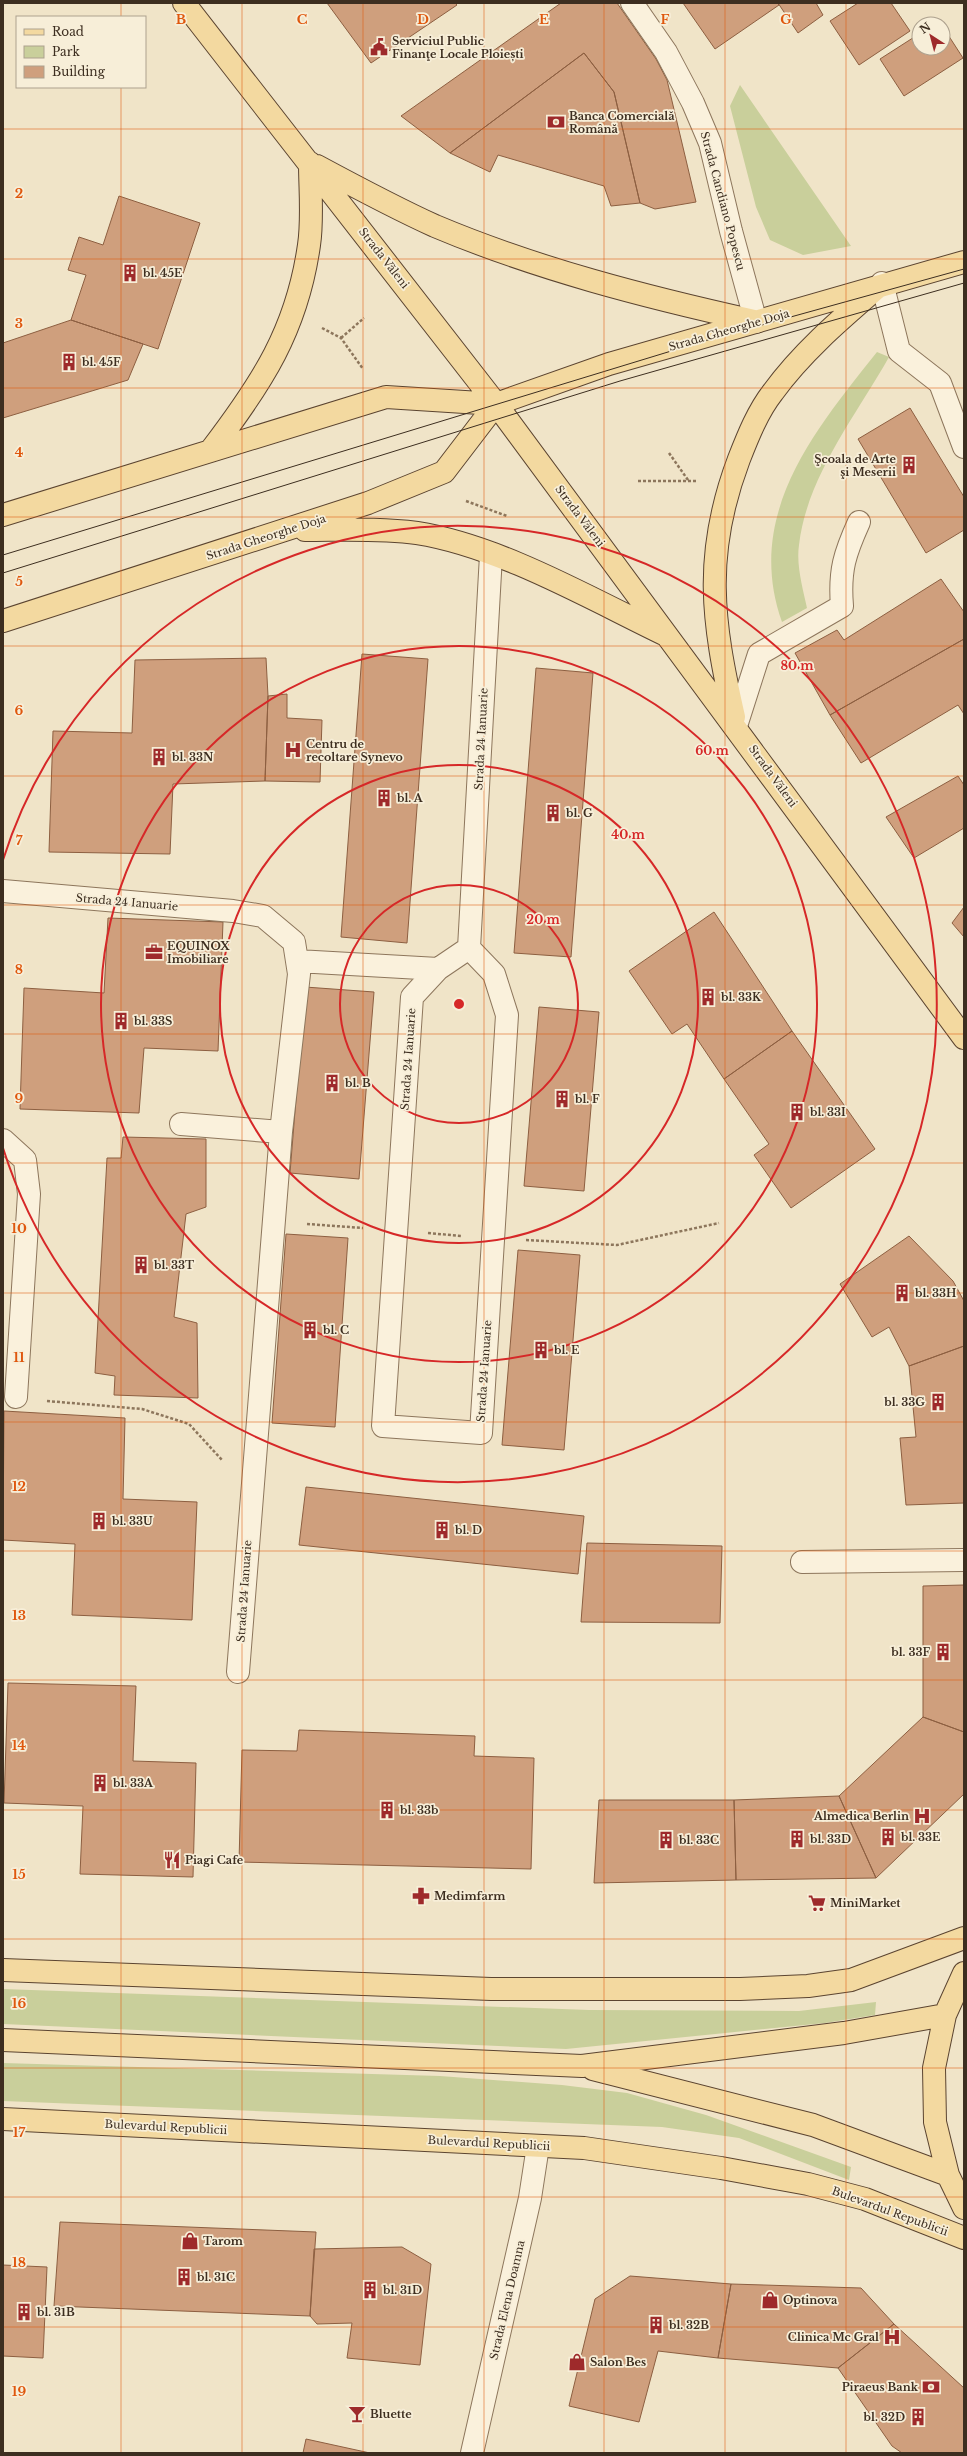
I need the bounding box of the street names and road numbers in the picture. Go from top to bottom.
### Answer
street label: Strada Candiano Popescu [698,130,748,273]
street label: Strada Văleni [356,225,412,292]
street label: Strada Gheorghe Doja [667,306,792,354]
street label: Strada Văleni [552,482,608,550]
street label: Strada Gheorghe Doja [204,511,328,563]
street label: Strada 24 Ianuarie [471,687,491,791]
street label: Strada Văleni [746,742,800,810]
street label: Strada 24 Ianuarie [75,891,179,913]
street label: Strada 24 Ianuarie [397,1007,419,1111]
street label: Strada 24 Ianuarie [473,1319,495,1423]
street label: Strada 24 Ianuarie [233,1539,255,1643]
street label: Bulevardul Republicii [104,2117,228,2137]
street label: Bulevardul Republicii [427,2133,551,2153]
street label: Bulevardul Republicii [830,2183,950,2239]
street label: Strada Elena Doamna [486,2238,528,2361]

